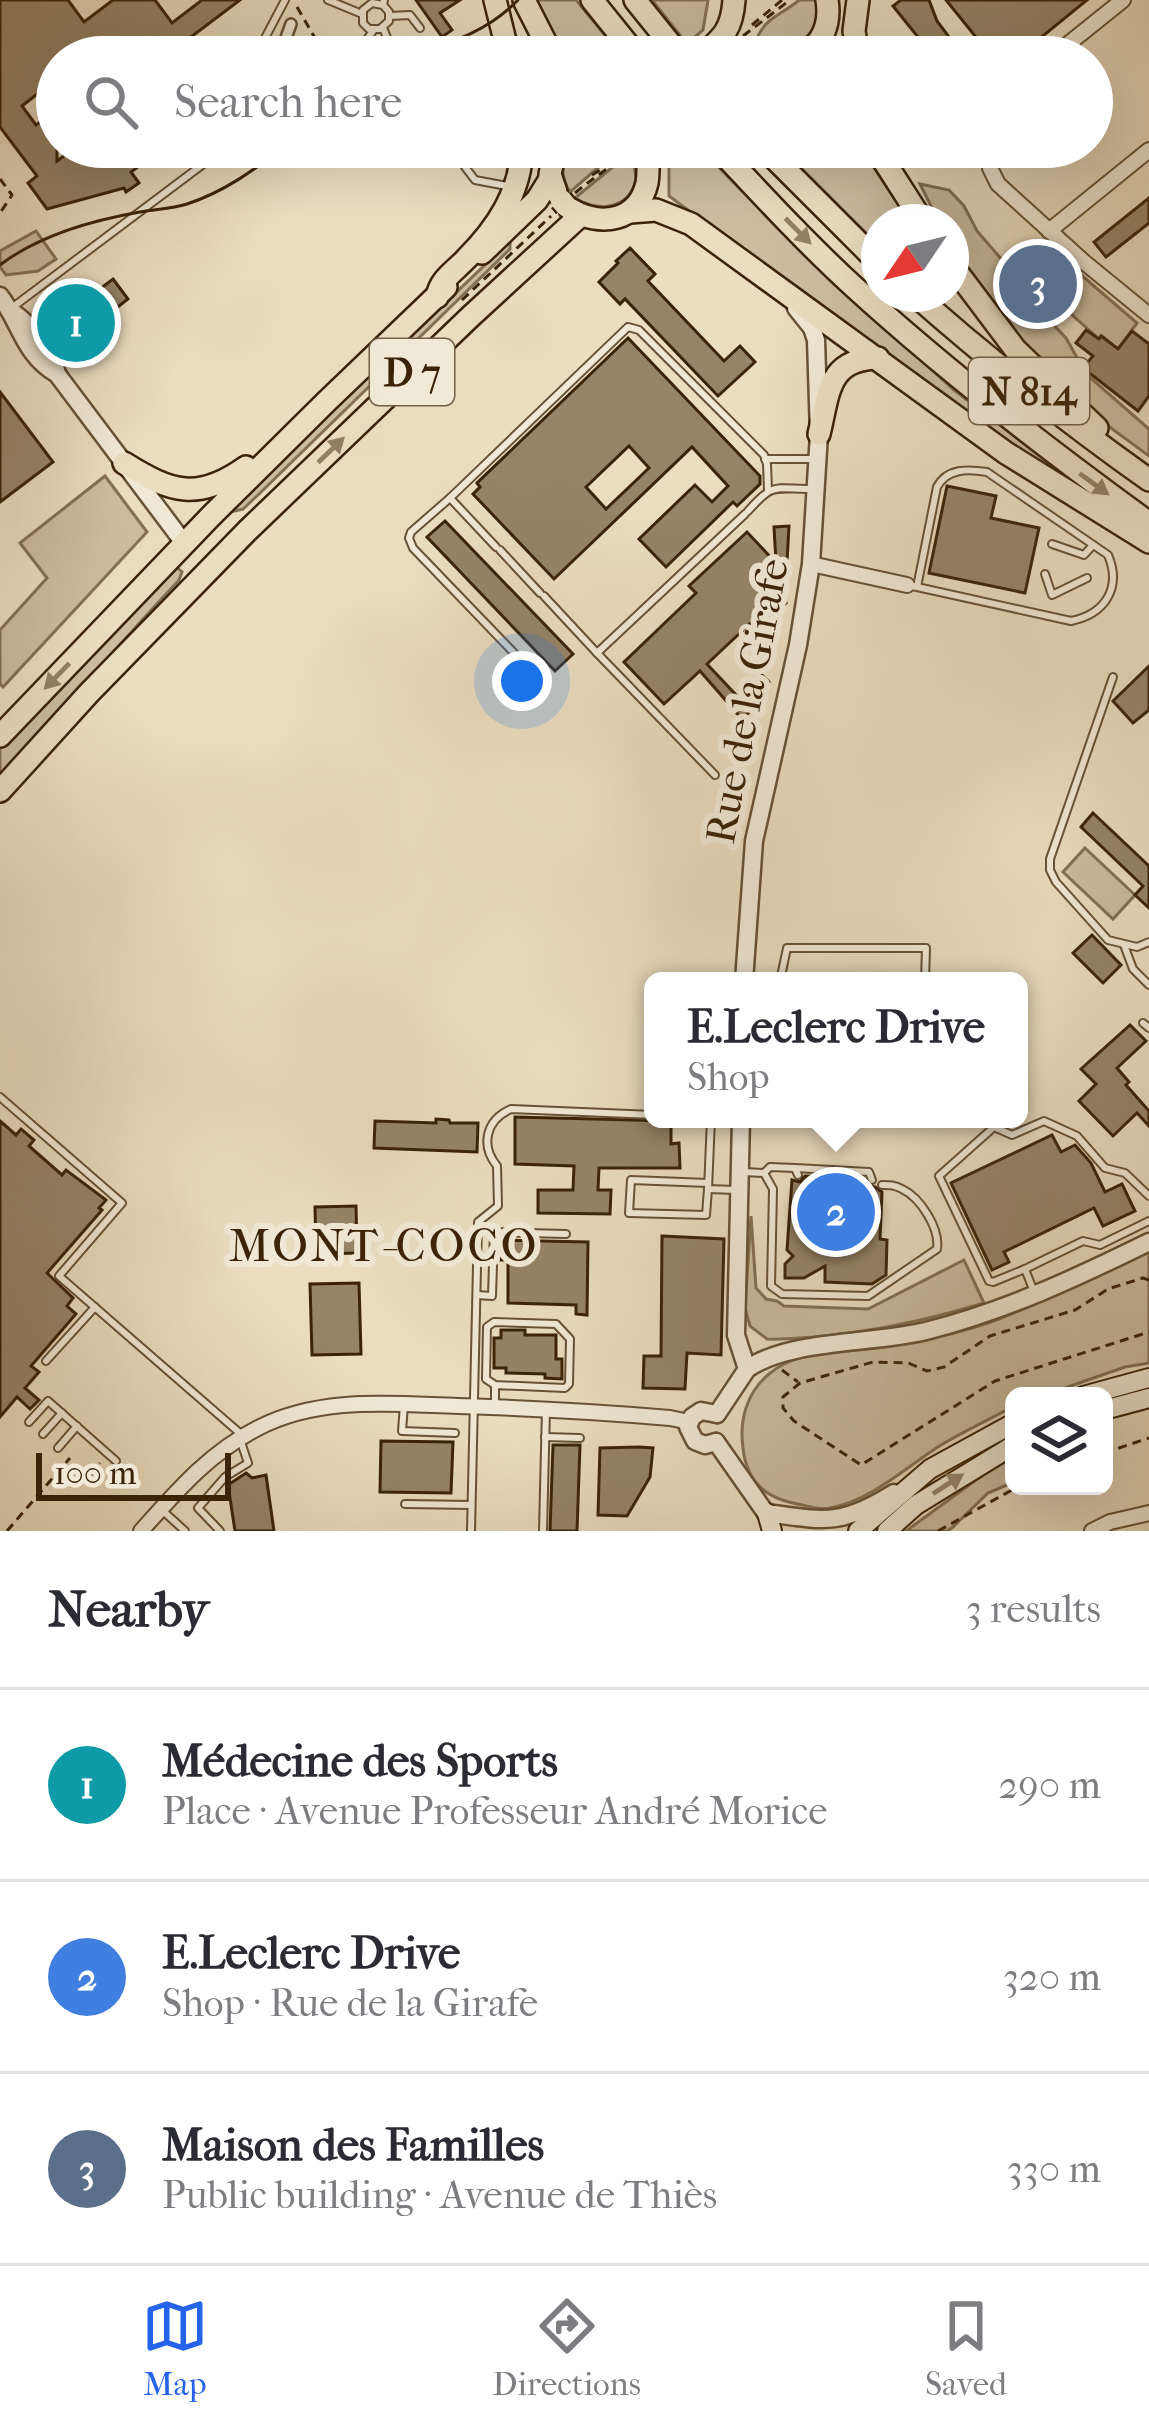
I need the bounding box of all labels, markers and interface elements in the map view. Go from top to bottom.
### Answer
search box [36,36,1113,168]
icon: search [78,69,144,135]
text: Search here [174,76,402,129]
north arrow [861,204,969,312]
one-way arrow [783,217,812,245]
pin: 3 [999,239,1077,329]
pin: 1 [37,278,115,368]
road number: D 7 [370,339,454,405]
road number: N 814 [969,358,1089,424]
one-way arrow [317,436,345,464]
one-way arrow [1078,471,1110,495]
street label: Rue de la Girafe [696,555,799,848]
your location [492,651,552,711]
one-way arrow [43,661,71,690]
popup [644,972,1028,1128]
text: E.Leclerc Drive [687,1001,985,1054]
text: Shop [687,1054,770,1100]
pin: 2 [797,1167,875,1257]
district label: MONT-COCO [229,1220,539,1273]
map controls [1005,1387,1113,1495]
button: layers [1005,1387,1113,1495]
scale bar [36,1447,231,1500]
text: 100 m [54,1454,137,1493]
one-way arrow [931,1473,964,1496]
text: Nearby [48,1579,209,1639]
text: 3 results [966,1586,1101,1632]
text: Médecine des Sports [162,1735,558,1788]
text: 1 [80,1762,94,1808]
text: 290 m [998,1762,1101,1808]
text: Place · Avenue Professeur André Morice [162,1788,828,1834]
text: E.Leclerc Drive [162,1927,460,1980]
text: 2 [77,1954,97,2000]
text: 320 m [1003,1954,1101,2000]
text: Shop · Rue de la Girafe [162,1980,538,2026]
text: Maison des Familles [162,2119,544,2172]
text: 3 [79,2146,95,2192]
text: 330 m [1007,2146,1101,2192]
text: Public building · Avenue de Thiès [162,2172,717,2218]
tab: Map [142,2293,208,2404]
tab: Directions [492,2293,641,2404]
tab: Saved [925,2293,1007,2404]

